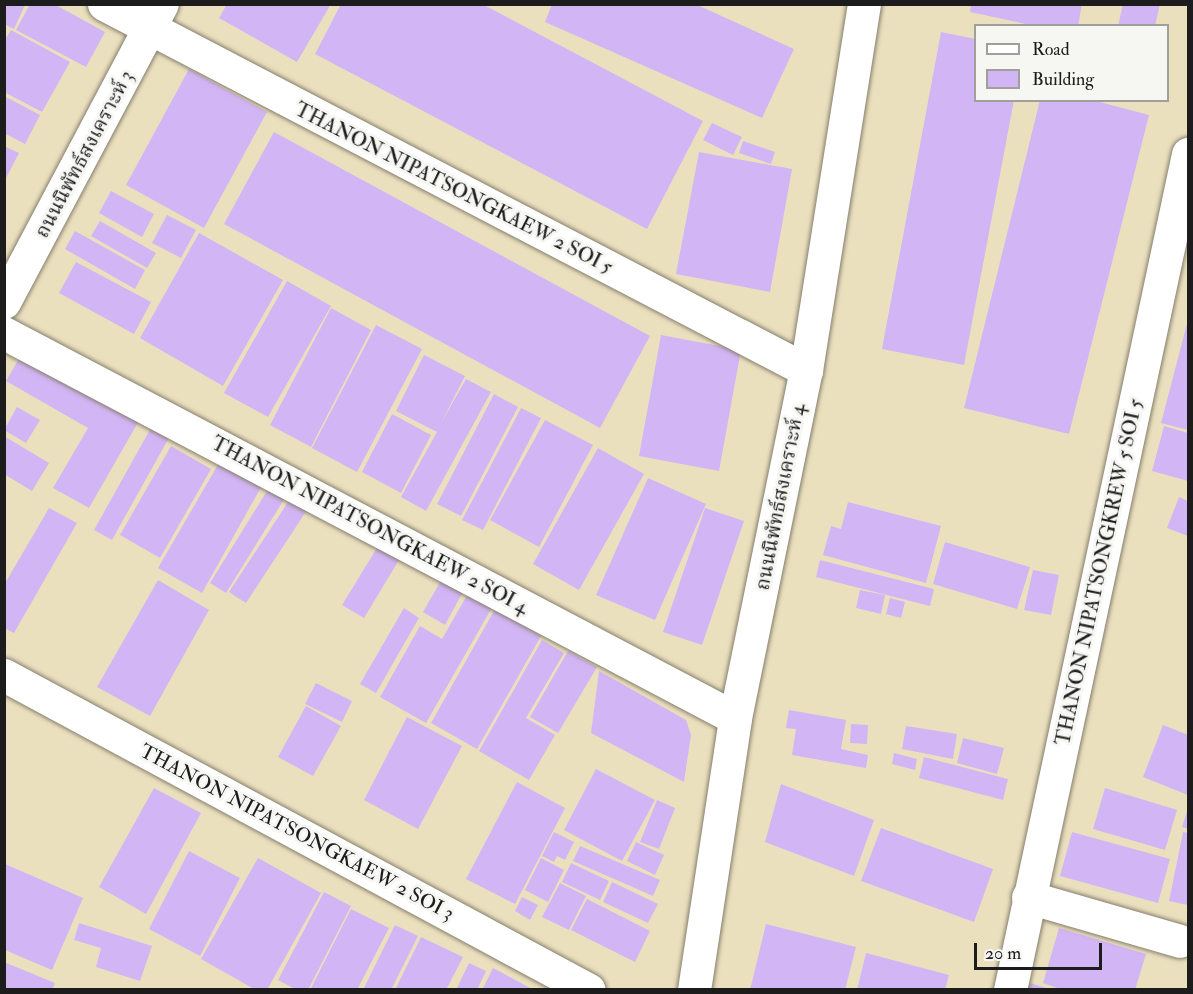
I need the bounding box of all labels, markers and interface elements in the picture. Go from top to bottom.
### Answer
legend [974,24,1169,102]
text: Road [1032,38,1070,61]
street label: ถนนนิพัทธ์สงเคราะห์ 3 [30,66,138,242]
text: Building [1032,68,1094,91]
street label: THANON NIPATSONGKAEW 2 SOI 5 [291,97,617,279]
street label: THANON NIPATSONGKREW 5 SOI 5 [1050,397,1148,747]
street label: ถนนนิพัทธ์สงเคราะห์ 4 [750,402,810,592]
street label: THANON NIPATSONGKAEW 2 SOI 4 [207,431,533,619]
street label: THANON NIPATSONGKAEW 2 SOI 3 [136,739,458,925]
scale bar [977,931,1104,969]
text: 20 m [985,942,1021,965]

